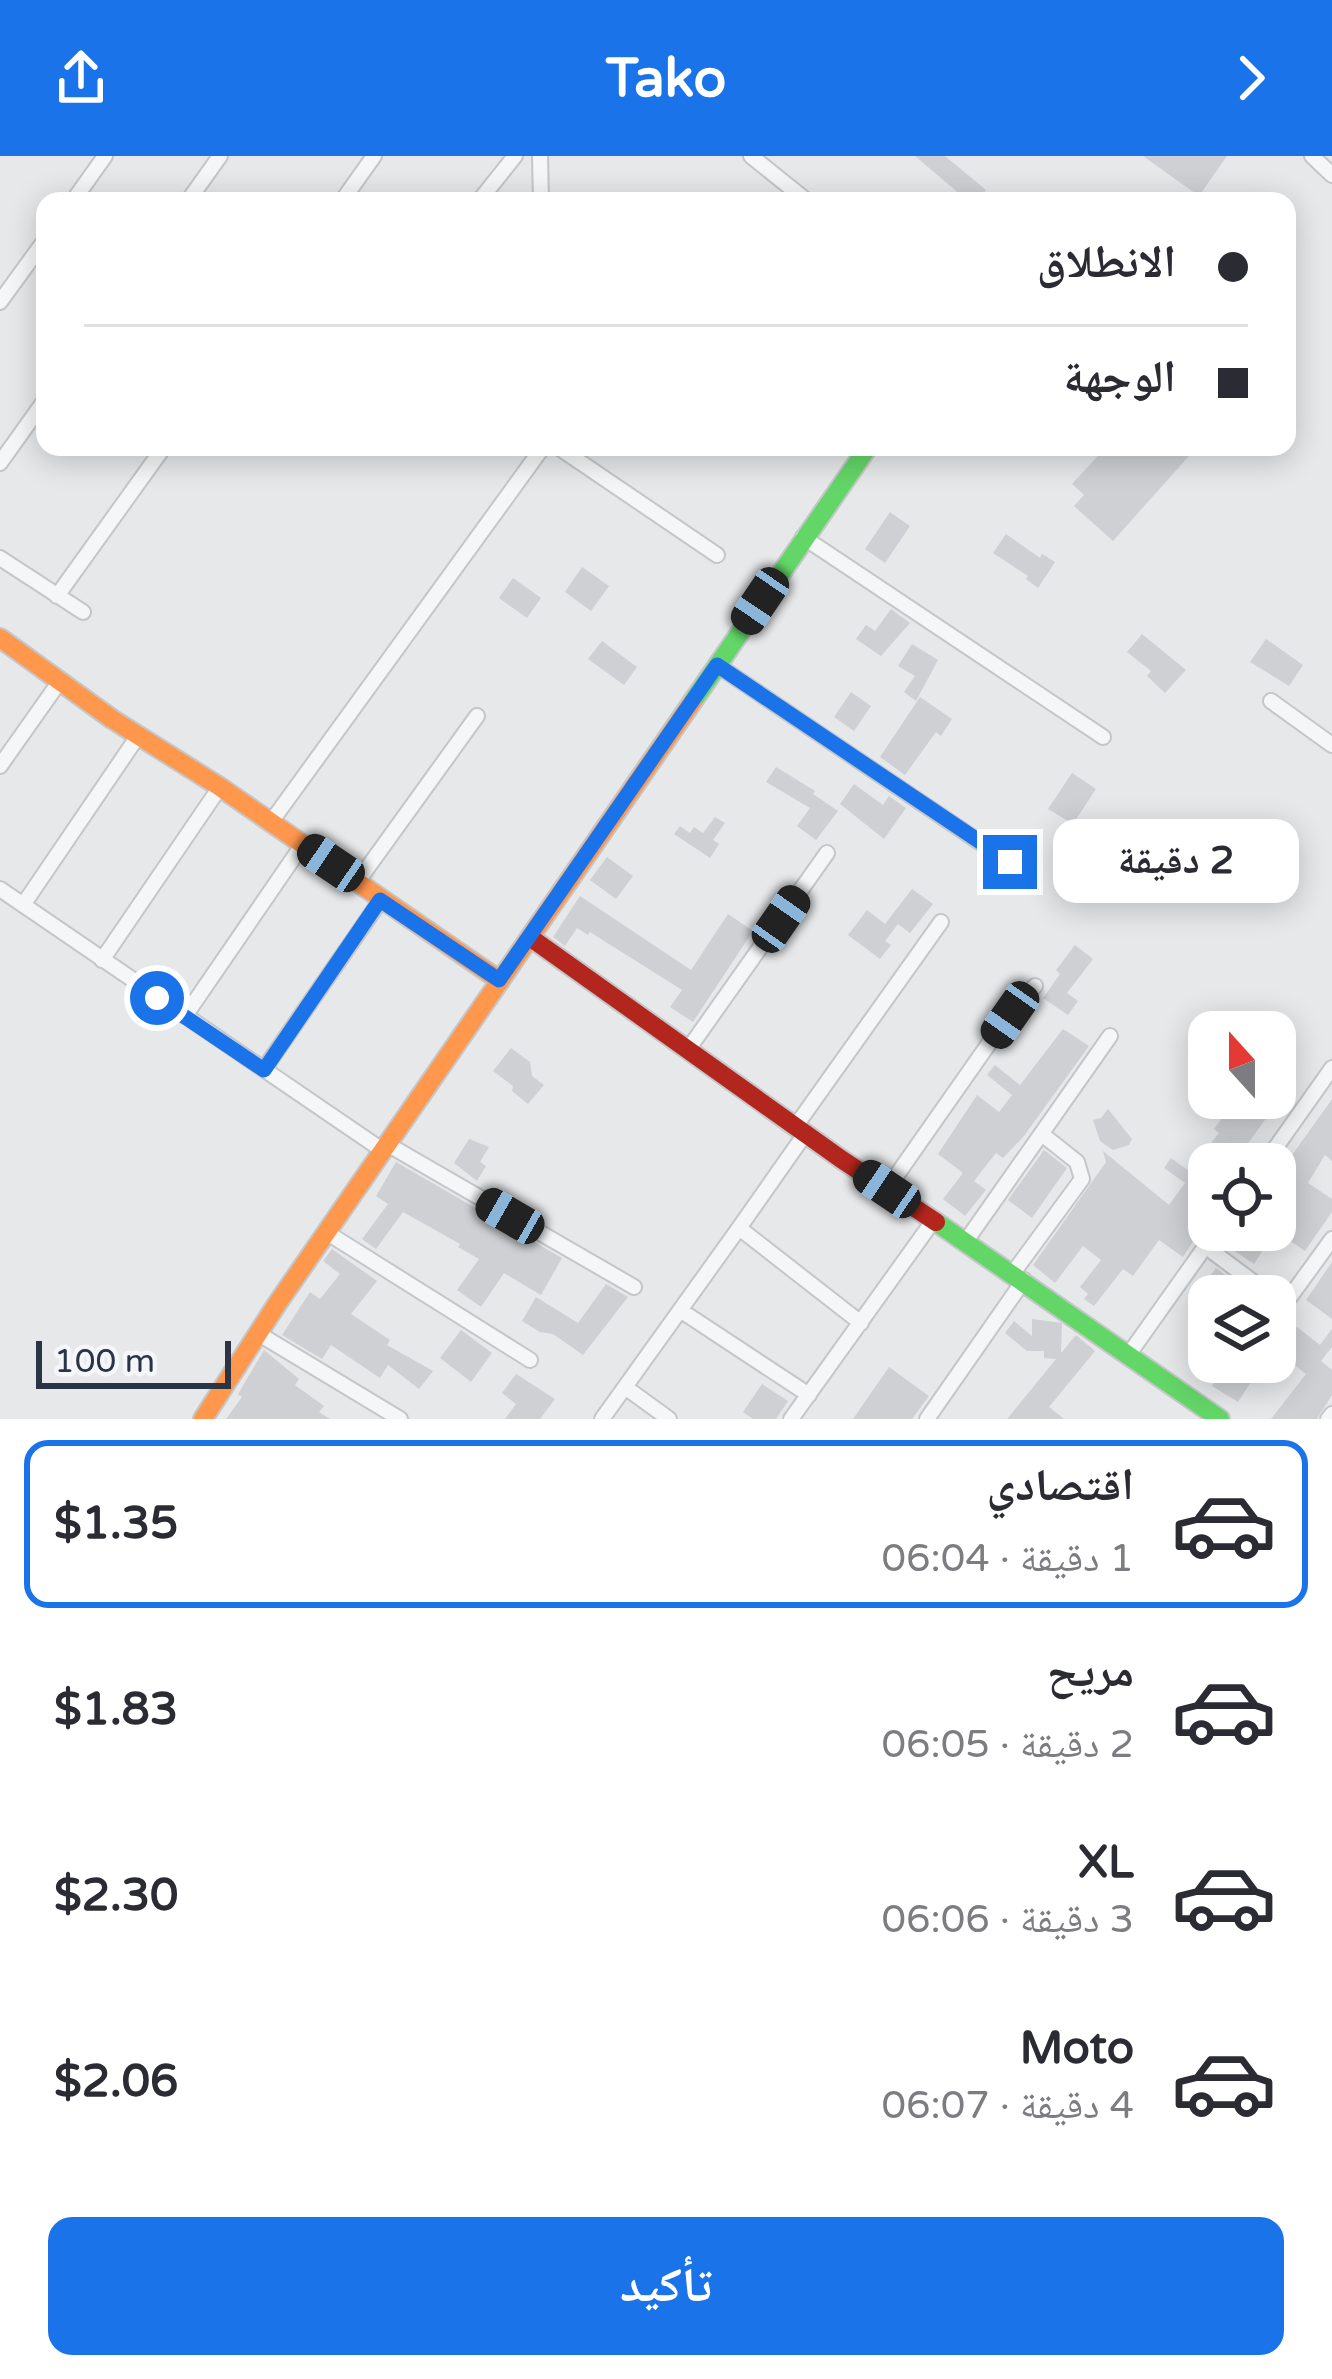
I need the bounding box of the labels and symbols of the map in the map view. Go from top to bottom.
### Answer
car [725,561,795,641]
callout: 2 دقيقة [1052,820,1298,904]
car [291,828,371,898]
route end [983,835,1037,889]
car [746,879,816,959]
route start [130,971,184,1025]
car [975,975,1045,1055]
north arrow [1188,1011,1296,1119]
car [847,1154,927,1224]
car [470,1182,550,1250]
scale bar [36,1335,231,1388]

